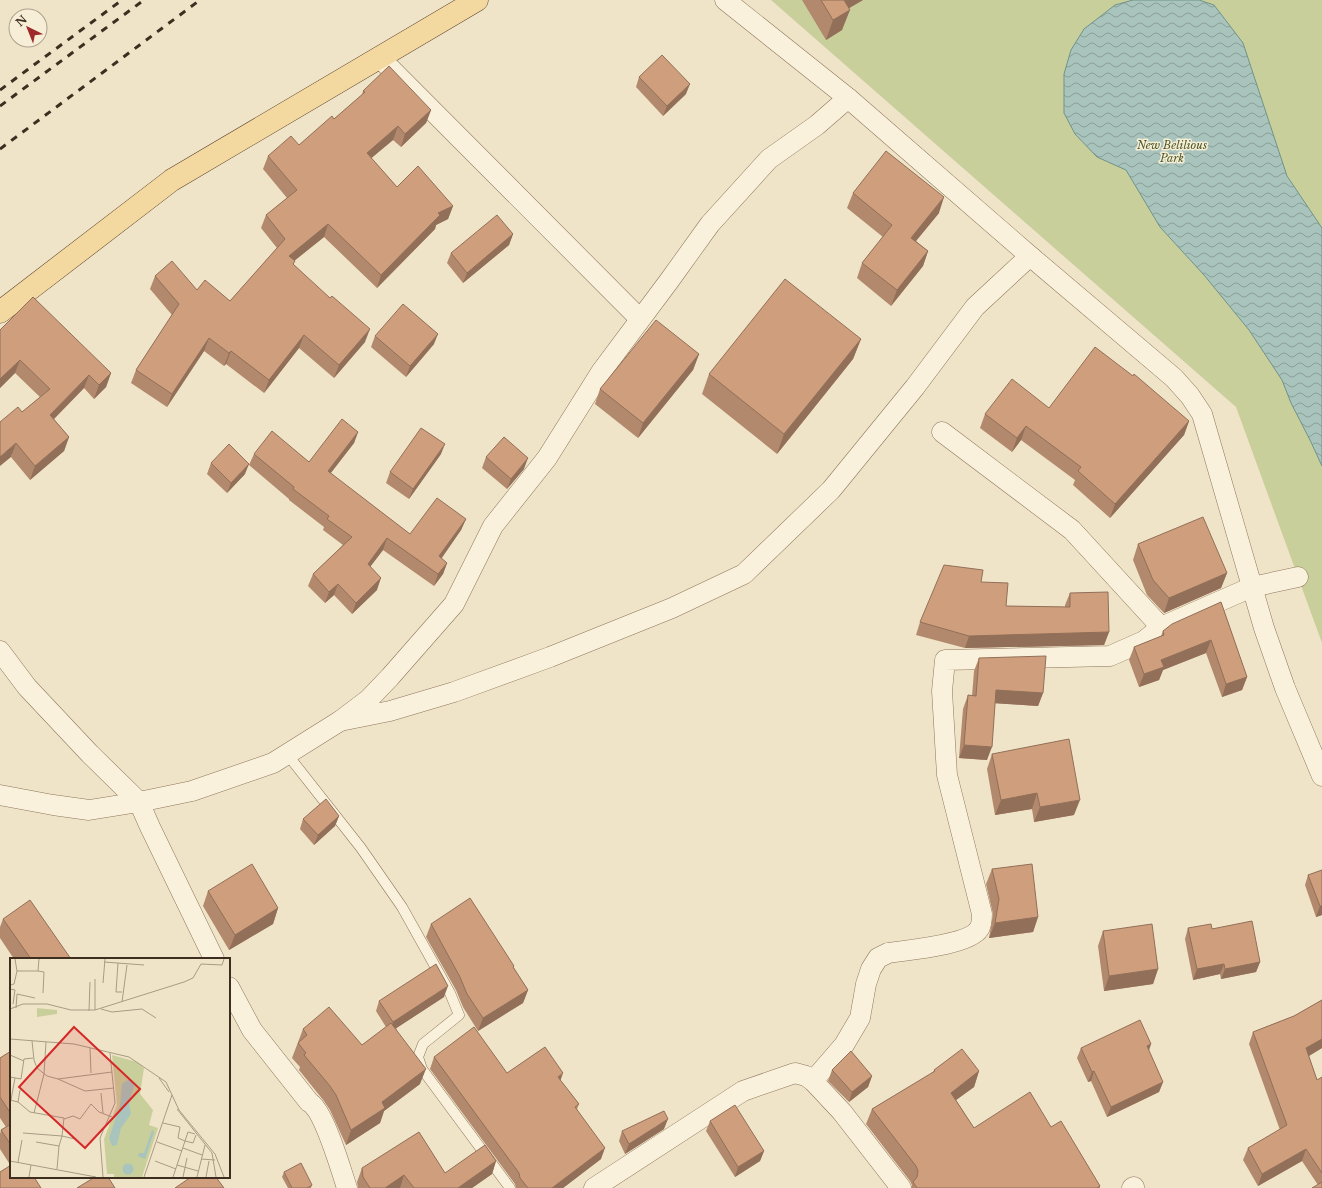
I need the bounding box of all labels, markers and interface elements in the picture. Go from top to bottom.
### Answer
north arrow [8,8,48,48]
text: N [13,12,30,29]
park label: New Belilious Park [1136,138,1207,165]
inset map [10,958,230,1178]

